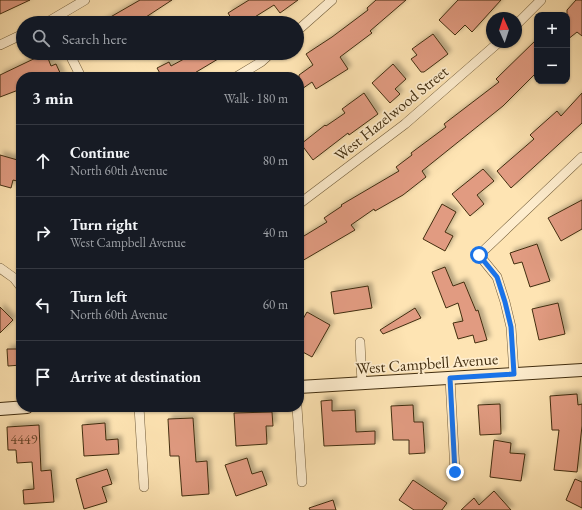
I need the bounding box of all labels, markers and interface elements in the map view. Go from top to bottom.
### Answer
north arrow [486,12,522,48]
map controls [534,12,570,84]
button: + [534,12,570,48]
search box [16,16,304,60]
icon: search [30,27,52,49]
text: Search here [62,29,127,48]
button: − [534,48,570,84]
street label: West Hazelwood Street [330,61,453,166]
text: 3 min [32,87,73,109]
text: Walk · 180 m [224,90,288,107]
text: Continue [70,143,130,162]
icon: ahead [32,150,54,172]
text: 80 m [263,152,288,169]
text: North 60th Avenue [70,162,168,179]
text: Turn right [70,215,138,234]
icon: right [32,222,54,244]
text: 40 m [263,224,288,241]
text: West Campbell Avenue [70,234,186,251]
route start [470,246,488,264]
text: Turn left [70,287,127,306]
icon: left [32,294,54,316]
text: 60 m [263,296,288,313]
text: North 60th Avenue [70,306,168,323]
street label: West Campbell Avenue [355,348,499,379]
icon: arrive [32,366,54,388]
text: Arrive at destination [70,367,201,386]
house number: 4449 [11,430,38,448]
route end [446,463,464,481]

